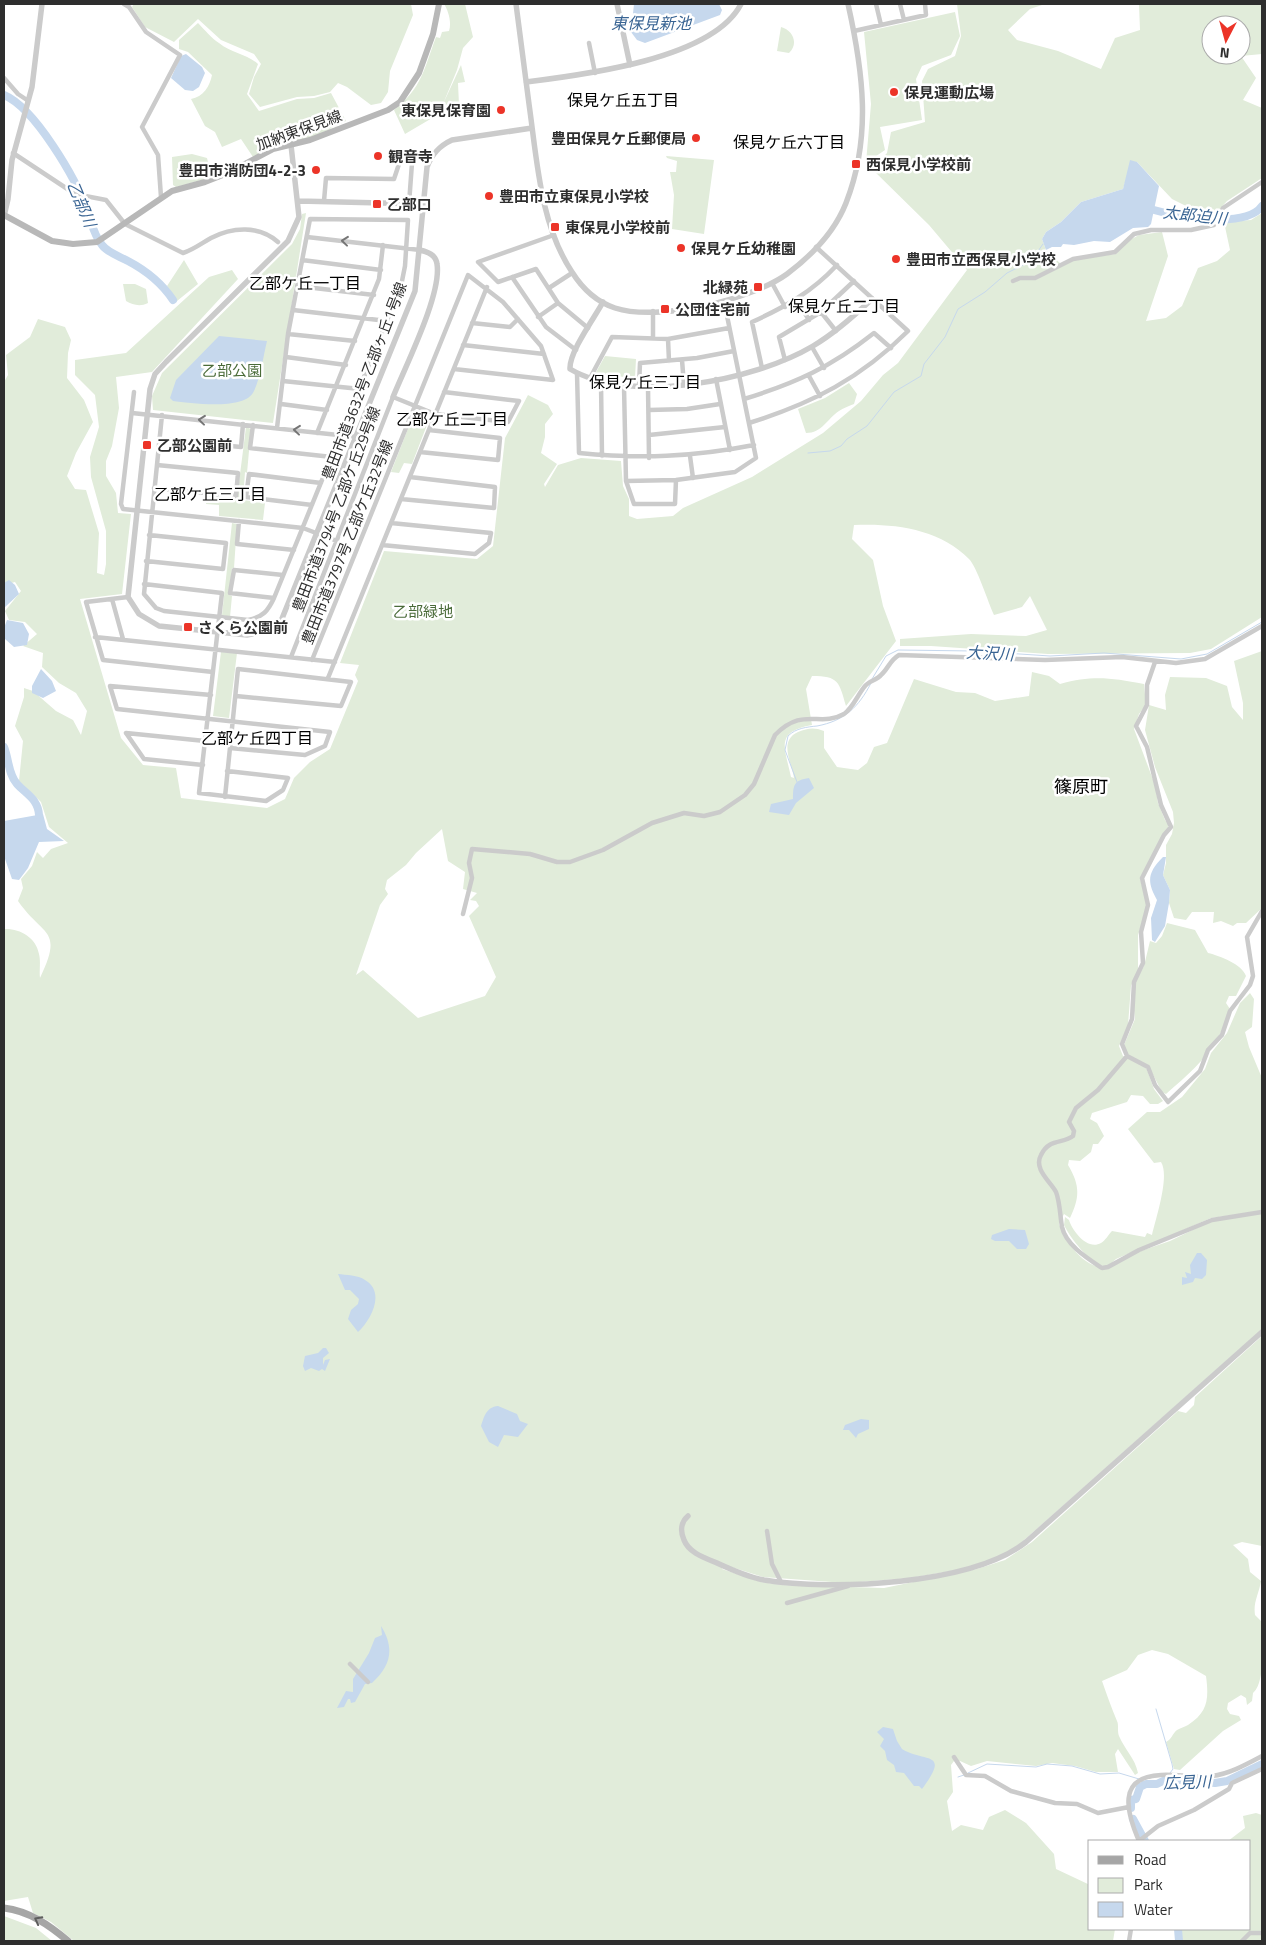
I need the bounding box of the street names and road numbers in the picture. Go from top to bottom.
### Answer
street label: 加納東保見線 [253,104,345,156]
street label: 豊田市道3632号 乙部ヶ丘1号線 [316,279,412,483]
street label: 豊田市道3794号 乙部ケ丘29号線 [286,403,386,615]
street label: 豊田市道3797号 乙部ケ丘32号線 [295,436,399,648]

